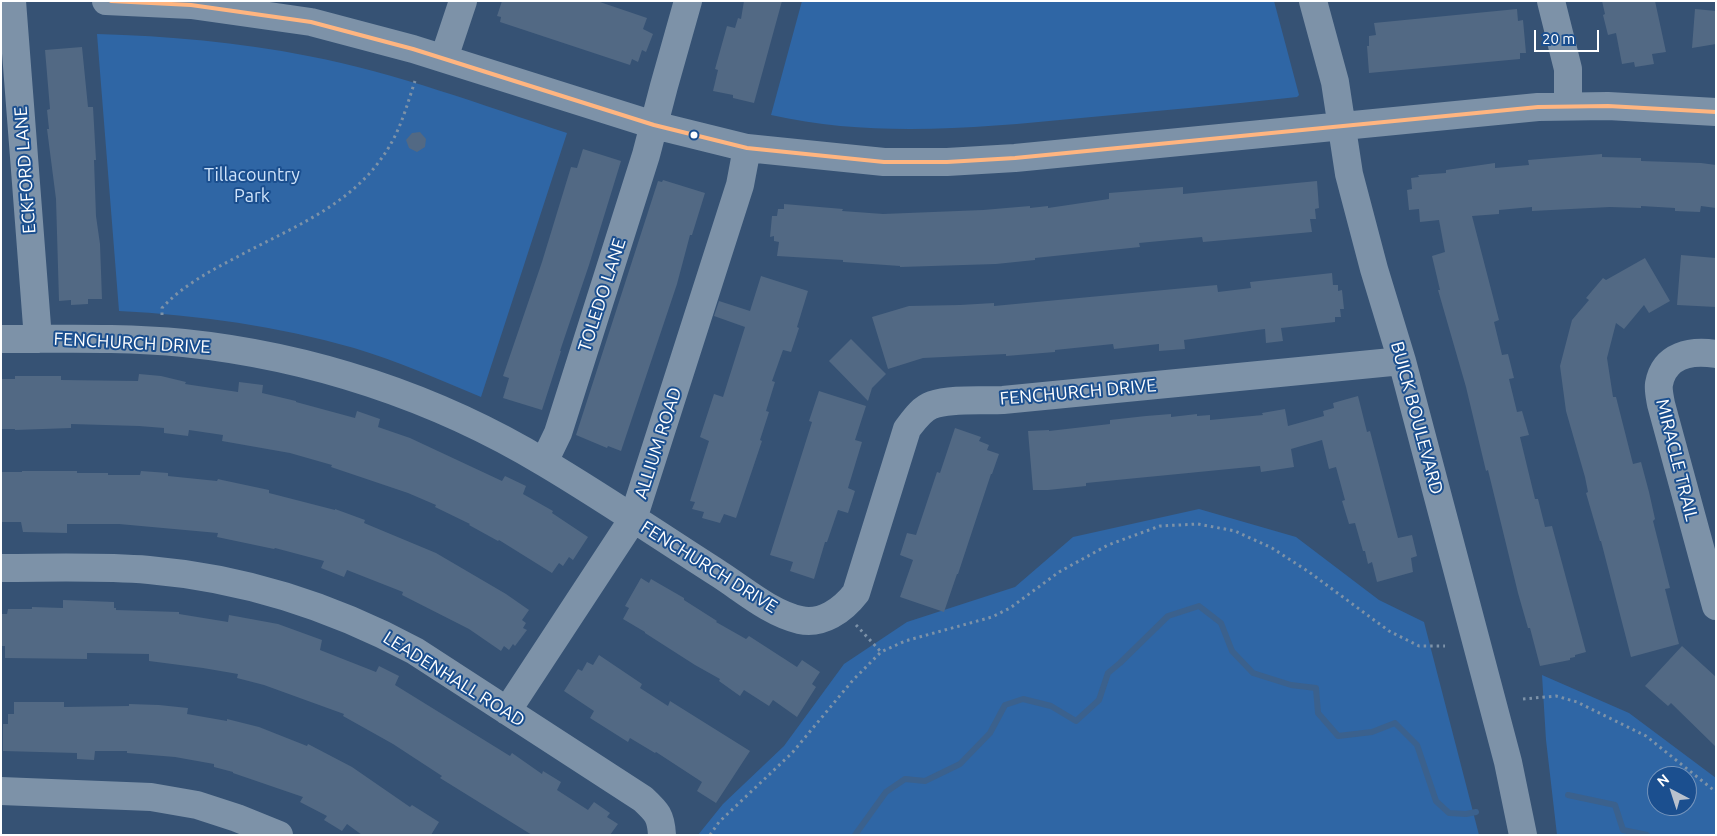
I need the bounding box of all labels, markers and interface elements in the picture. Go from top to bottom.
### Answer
scale bar [1537,20,1602,52]
text: 20 m [1542,30,1575,47]
street label: ECKFORD LANE [10,106,40,234]
unlabelled marker [689,130,699,140]
park label: Tillacountry Park [204,164,300,206]
street label: TOLEDO LANE [573,236,631,354]
street label: FENCHURCH DRIVE [53,328,211,358]
street label: BUICK BOULEVARD [1386,339,1448,497]
street label: FENCHURCH DRIVE [999,374,1157,410]
street label: ALLIUM ROAD [630,384,686,502]
street label: MIRACLE TRAIL [1651,397,1703,523]
street label: FENCHURCH DRIVE [637,516,781,618]
street label: LEADENHALL ROAD [379,627,529,731]
north arrow [1647,766,1697,816]
text: N [1654,771,1672,790]

